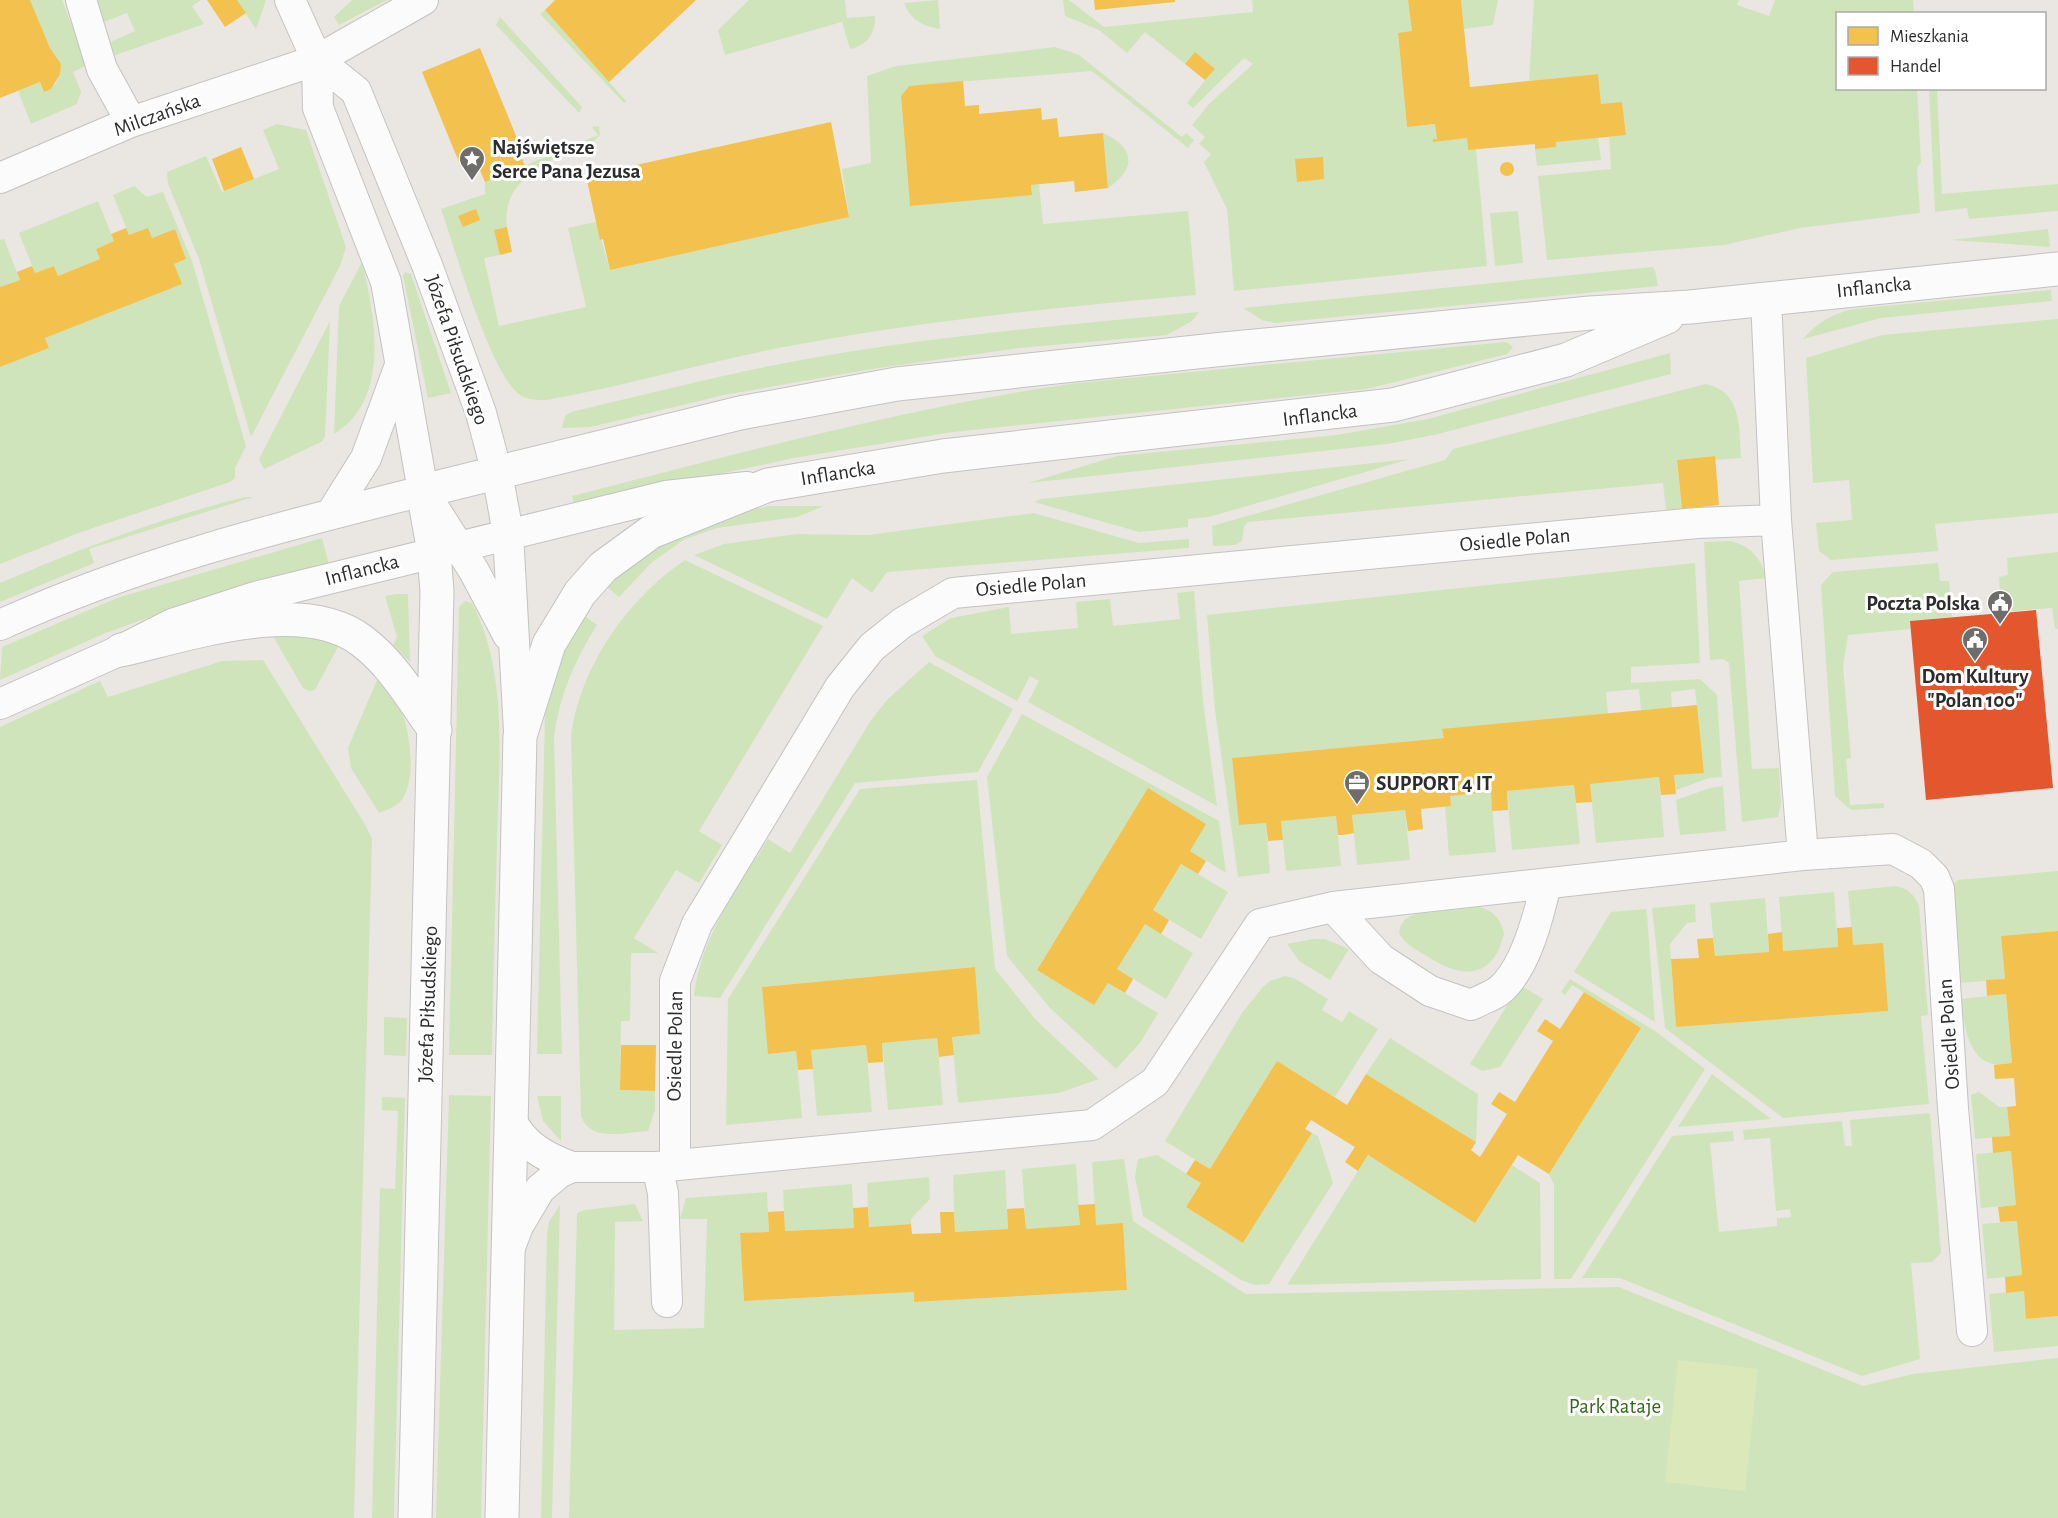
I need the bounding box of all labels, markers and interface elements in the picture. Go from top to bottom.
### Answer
legend [1836,12,2046,90]
text: Mieszkania [1890,28,1969,46]
text: Handel [1890,58,1941,76]
street label: Milczańska [111,90,203,140]
place label: Najświętsze Serce Pana Jezusa [492,137,641,182]
place icon: Najświętsze Serce Pana Jezusa [457,144,487,182]
street label: Józefa Piłsudskiego [422,272,492,428]
street label: Inflancka [1835,273,1913,301]
street label: Inflancka [1281,400,1359,430]
street label: Inflancka [799,457,877,489]
street label: Osiedle Polan [1459,525,1571,555]
street label: Inflancka [323,551,401,589]
street label: Osiedle Polan [975,570,1087,600]
public building icon: Poczta Polska [1985,588,2015,626]
place label: Poczta Polska [1866,593,1980,614]
public building icon: Dom Kultury "Polan 100" [1960,625,1990,663]
place label: Dom Kultury "Polan 100" [1921,666,2029,711]
office icon: SUPPORT 4 IT [1342,768,1372,806]
place label: SUPPORT 4 IT [1376,773,1493,794]
street label: Józefa Piłsudskiego [415,925,441,1083]
street label: Osiedle Polan [1935,978,1963,1090]
street label: Osiedle Polan [664,990,686,1102]
park label: Park Rataje [1569,1396,1661,1417]

